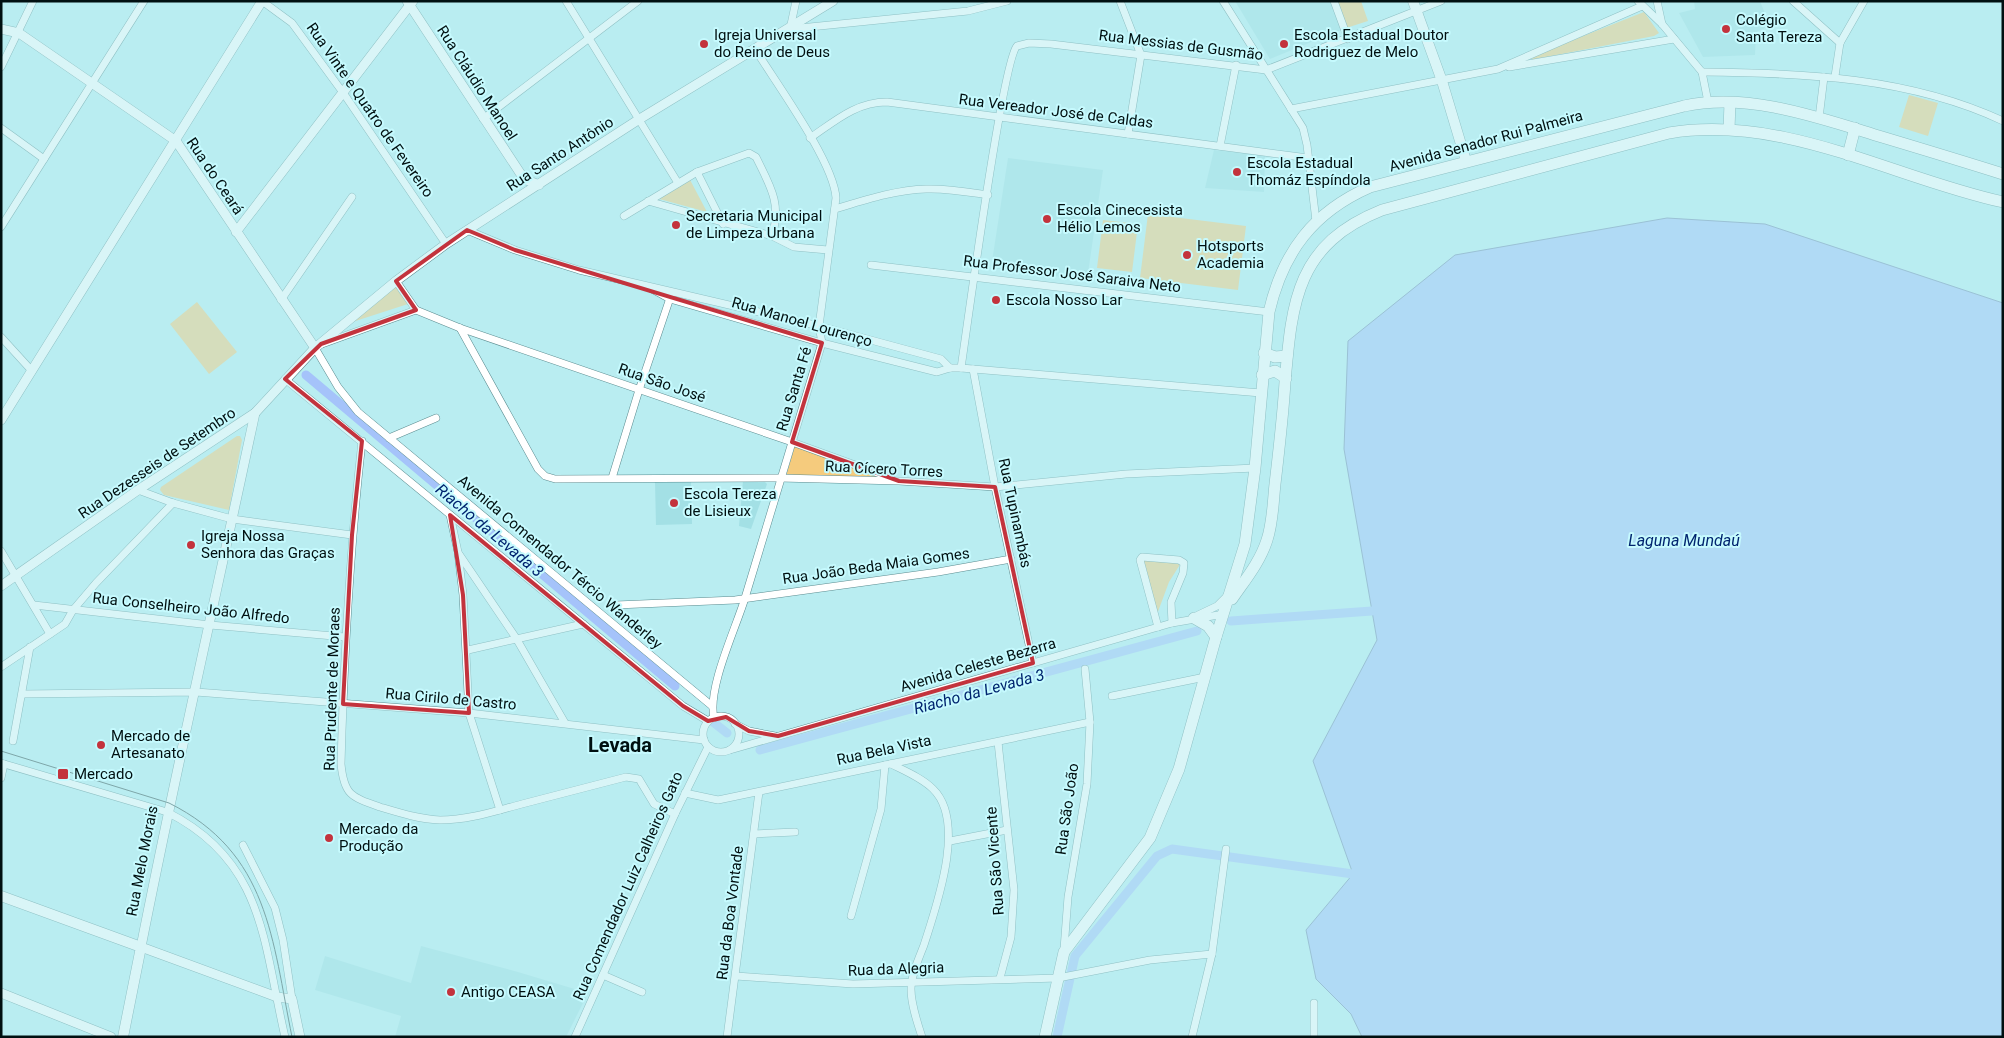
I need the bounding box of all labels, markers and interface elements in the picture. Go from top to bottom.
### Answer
place label: Colégio Santa Tereza [1736,11,1823,46]
street label: Rua Vinte e Quatro de Fevereiro [303,19,437,201]
street label: Rua Cláudio Manoel [433,22,521,144]
marker: Colégio Santa Tereza [1720,23,1732,35]
place label: Igreja Universal do Reino de Deus [714,26,830,61]
street label: Rua Messias de Gusmão [1098,26,1264,64]
place label: Escola Estadual Doutor Rodriguez de Melo [1294,26,1449,61]
marker: Igreja Universal do Reino de Deus [698,38,710,50]
marker: Escola Estadual Doutor Rodriguez de Melo [1278,38,1290,50]
street label: Rua Vereador José de Caldas [958,90,1154,132]
street label: Avenida Senador Rui Palmeira [1387,106,1585,176]
street label: Rua Santo Antônio [503,113,617,195]
street label: Rua do Ceará [183,134,247,218]
place label: Escola Estadual Thomáz Espíndola [1247,154,1371,189]
marker: Escola Estadual Thomáz Espíndola [1231,166,1243,178]
place label: Escola Cinecesista Hélio Lemos [1057,201,1183,236]
place label: Secretaria Municipal de Limpeza Urbana [686,207,822,242]
marker: Escola Cinecesista Hélio Lemos [1041,213,1053,225]
marker: Secretaria Municipal de Limpeza Urbana [670,219,682,231]
place label: Hotsports Academia [1197,237,1264,272]
marker: Hotsports Academia [1181,249,1193,261]
street label: Rua Professor José Saraiva Neto [962,252,1182,296]
place label: Escola Nosso Lar [1006,291,1123,309]
street label: Rua Manoel Lourenço [730,293,874,351]
marker: Escola Nosso Lar [990,294,1002,306]
street label: Rua Santa Fé [773,344,815,434]
street label: Rua São José [616,360,708,406]
street label: Rua Dezesseis de Setembro [75,404,239,522]
street label: Rua Cícero Torres [825,457,943,481]
street label: Rua Tupinambás [995,457,1035,569]
street label: Avenida Comendador Tércio Wanderley [454,471,666,653]
water label: Riacho da Levada 3 [432,480,548,581]
place label: Escola Tereza de Lisieux [684,485,777,520]
marker: Escola Tereza de Lisieux [668,497,680,509]
place label: Igreja Nossa Senhora das Graças [201,527,335,562]
water label: Laguna Mundaú [1628,531,1740,550]
marker: Igreja Nossa Senhora das Graças [185,539,197,551]
street label: Rua João Beda Maia Gomes [781,544,971,588]
street label: Rua Conselheiro João Alfredo [91,589,291,627]
street label: Rua Prudente de Moraes [320,607,344,771]
street label: Avenida Celeste Bezerra [898,634,1058,696]
water label: Riacho da Levada 3 [912,665,1047,718]
street label: Rua Cirilo de Castro [385,684,517,714]
place label: Mercado de Artesanato [111,727,190,762]
street label: Rua Bela Vista [835,731,933,769]
district label: Levada [588,733,652,757]
marker: Mercado de Artesanato [95,739,107,751]
street label: Rua São João [1052,762,1082,856]
place label: Mercado [74,765,133,783]
marker: Mercado [56,767,70,781]
street label: Rua Comendador Luiz Calheiros Gato [569,769,687,1003]
street label: Rua Melo Morais [122,804,162,918]
street label: Rua São Vicente [982,806,1008,916]
place label: Mercado da Produção [339,820,418,855]
marker: Mercado da Produção [323,832,335,844]
street label: Rua da Boa Vontade [713,845,747,981]
street label: Rua da Alegria [847,958,945,980]
place label: Antigo CEASA [461,983,555,1001]
marker: Antigo CEASA [445,986,457,998]

